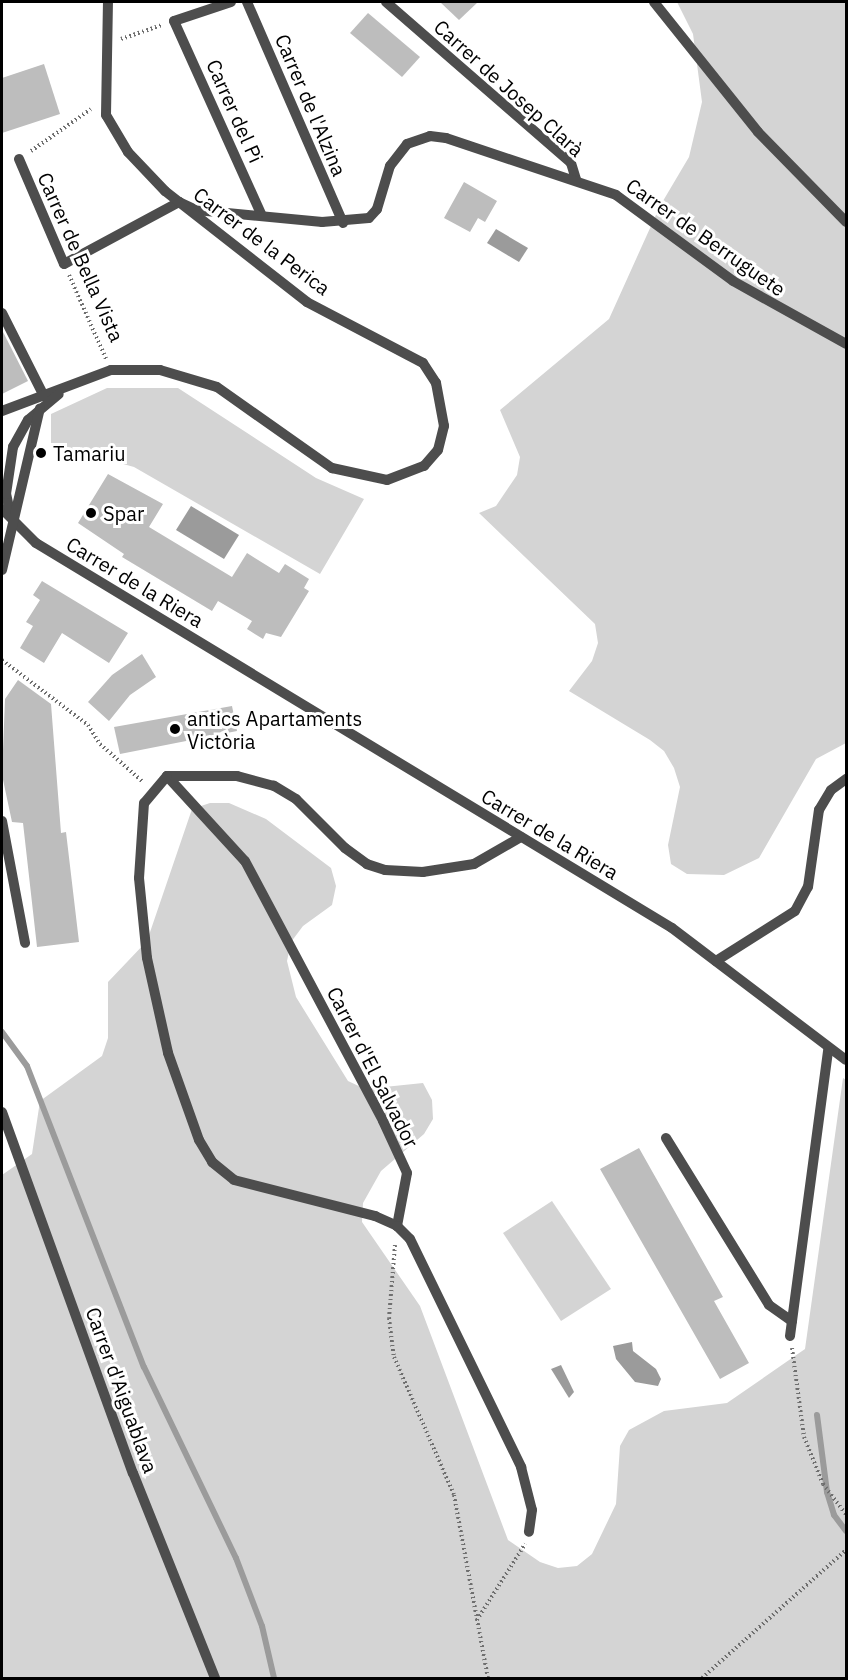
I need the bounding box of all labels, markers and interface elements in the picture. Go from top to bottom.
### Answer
street label: Carrer de Josep Clarà [429,15,589,161]
street label: Carrer de l'Alzina [270,30,352,180]
street label: Carrer del Pi [202,56,268,166]
street label: Carrer de Bella Vista [33,169,129,345]
street label: Carrer de Berruguete [622,173,790,301]
street label: Carrer de la Perica [189,182,335,300]
place label: Tamariu [53,441,126,465]
marker: Tamariu [34,446,48,460]
place label: Spar [103,501,144,525]
marker: Spar [84,506,98,520]
street label: Carrer de la Riera [62,532,208,632]
place label: antics Apartaments Victòria [187,706,362,753]
marker: antics Apartaments Victòria [168,722,182,736]
street label: Carrer de la Riera [477,784,623,884]
street label: Carrer d'El Salvador [322,983,424,1151]
street label: Carrer d'Aiguablava [81,1304,163,1476]

